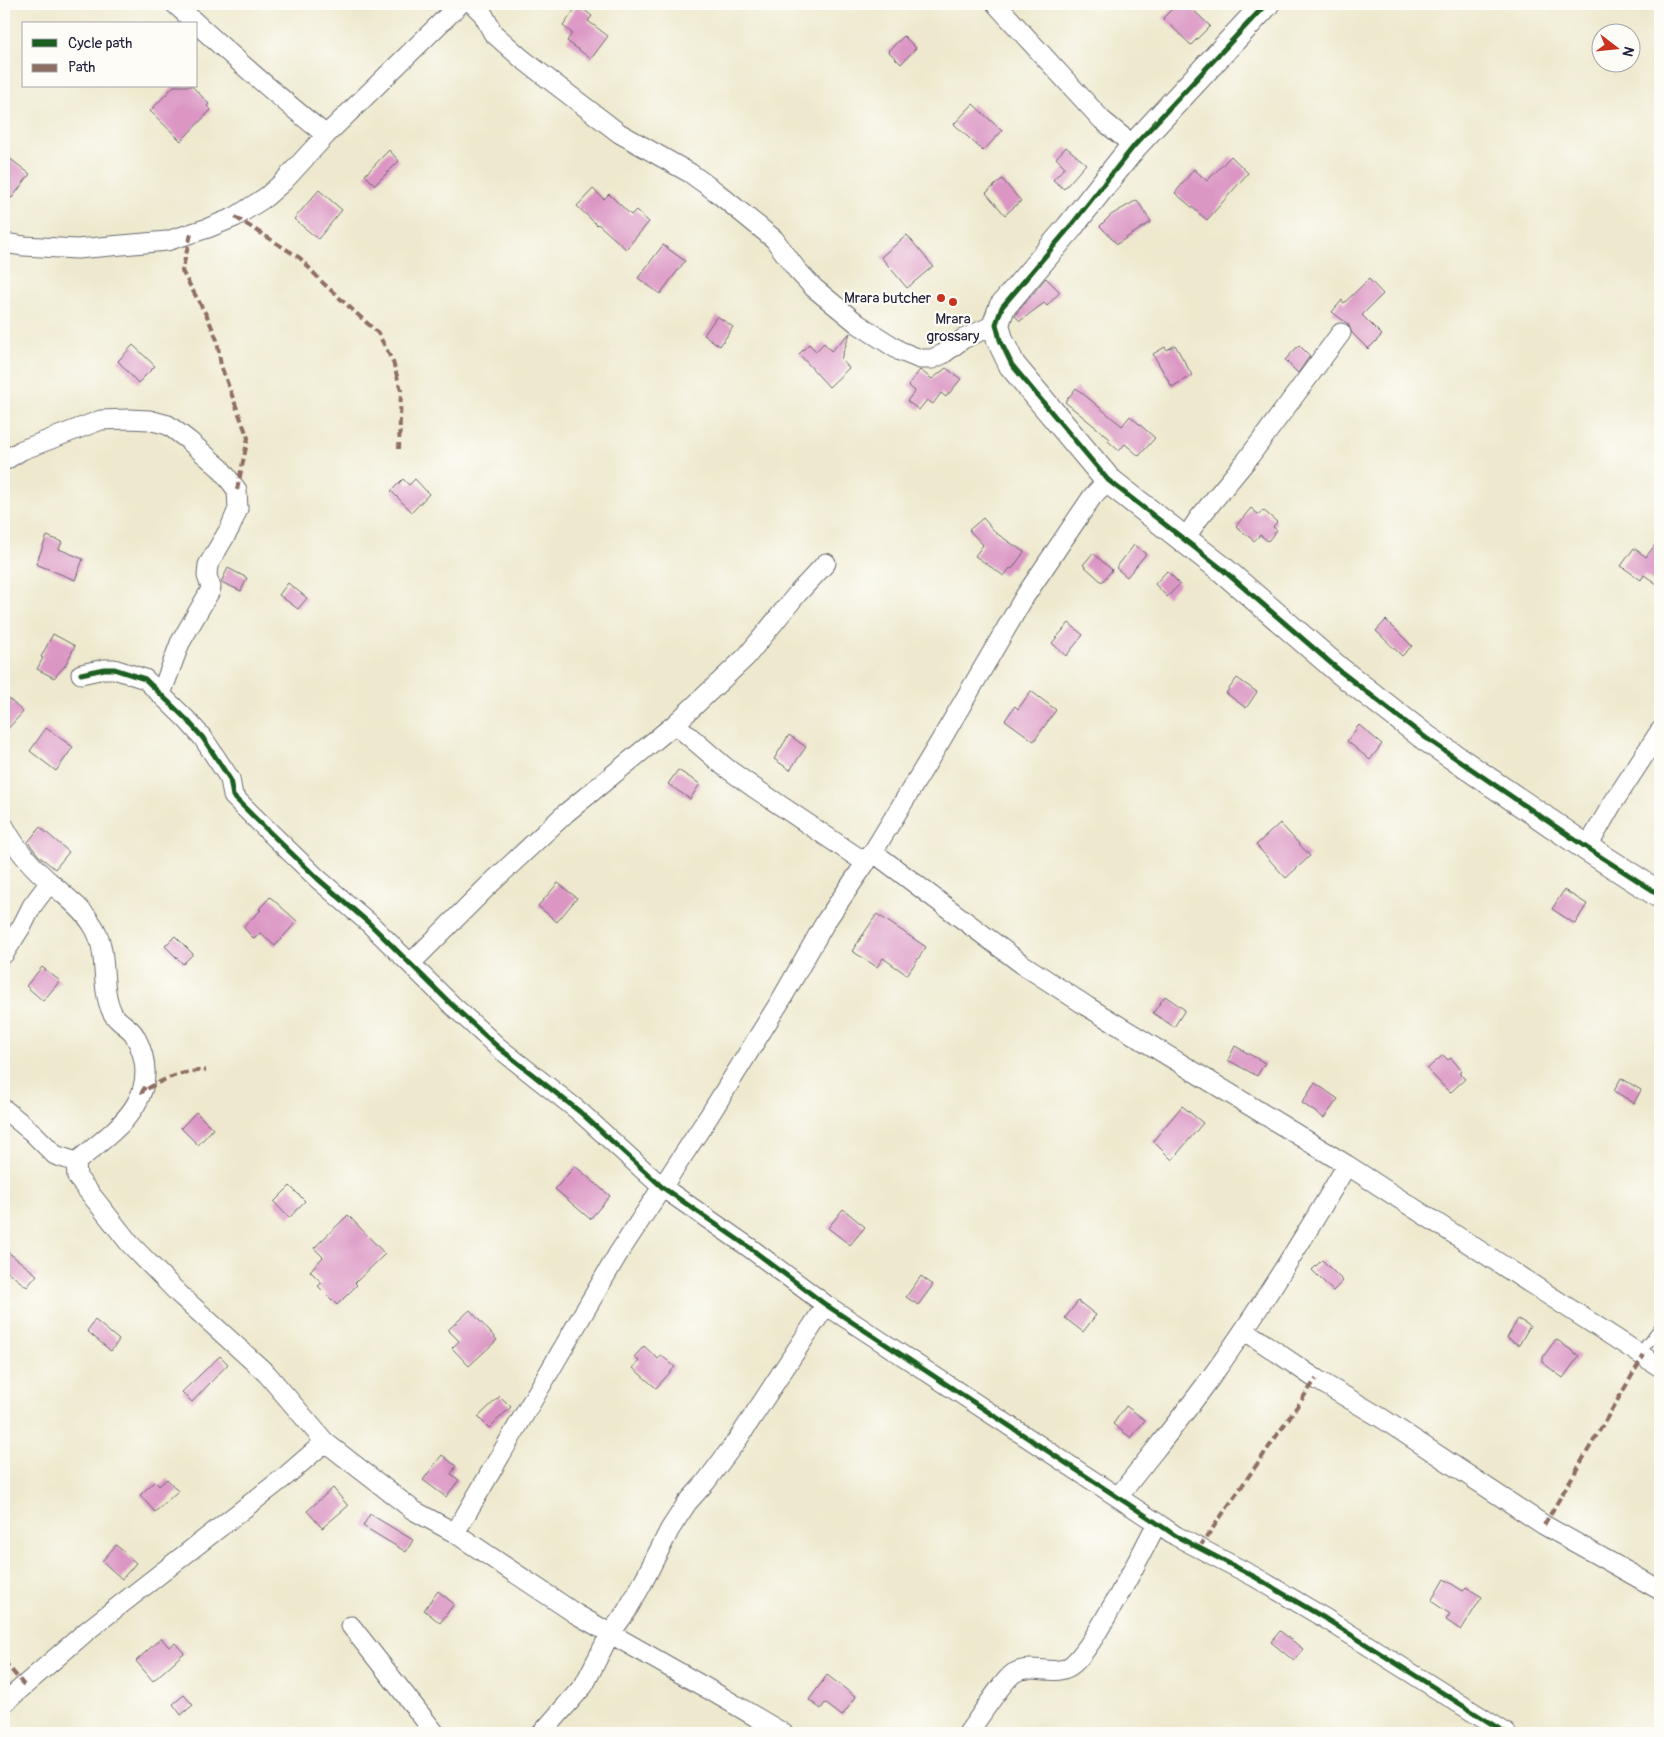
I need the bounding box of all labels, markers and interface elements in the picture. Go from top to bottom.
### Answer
legend [22,22,198,88]
north arrow [1592,22,1642,72]
text: Cycle path [68,34,132,53]
text: N [1619,45,1637,58]
text: Path [68,58,95,77]
place label: Mrara butcher [844,289,932,308]
marker: Mrara butcher [935,292,947,304]
marker: Mrara grossary [947,296,959,308]
place label: Mrara grossary [927,310,980,346]

